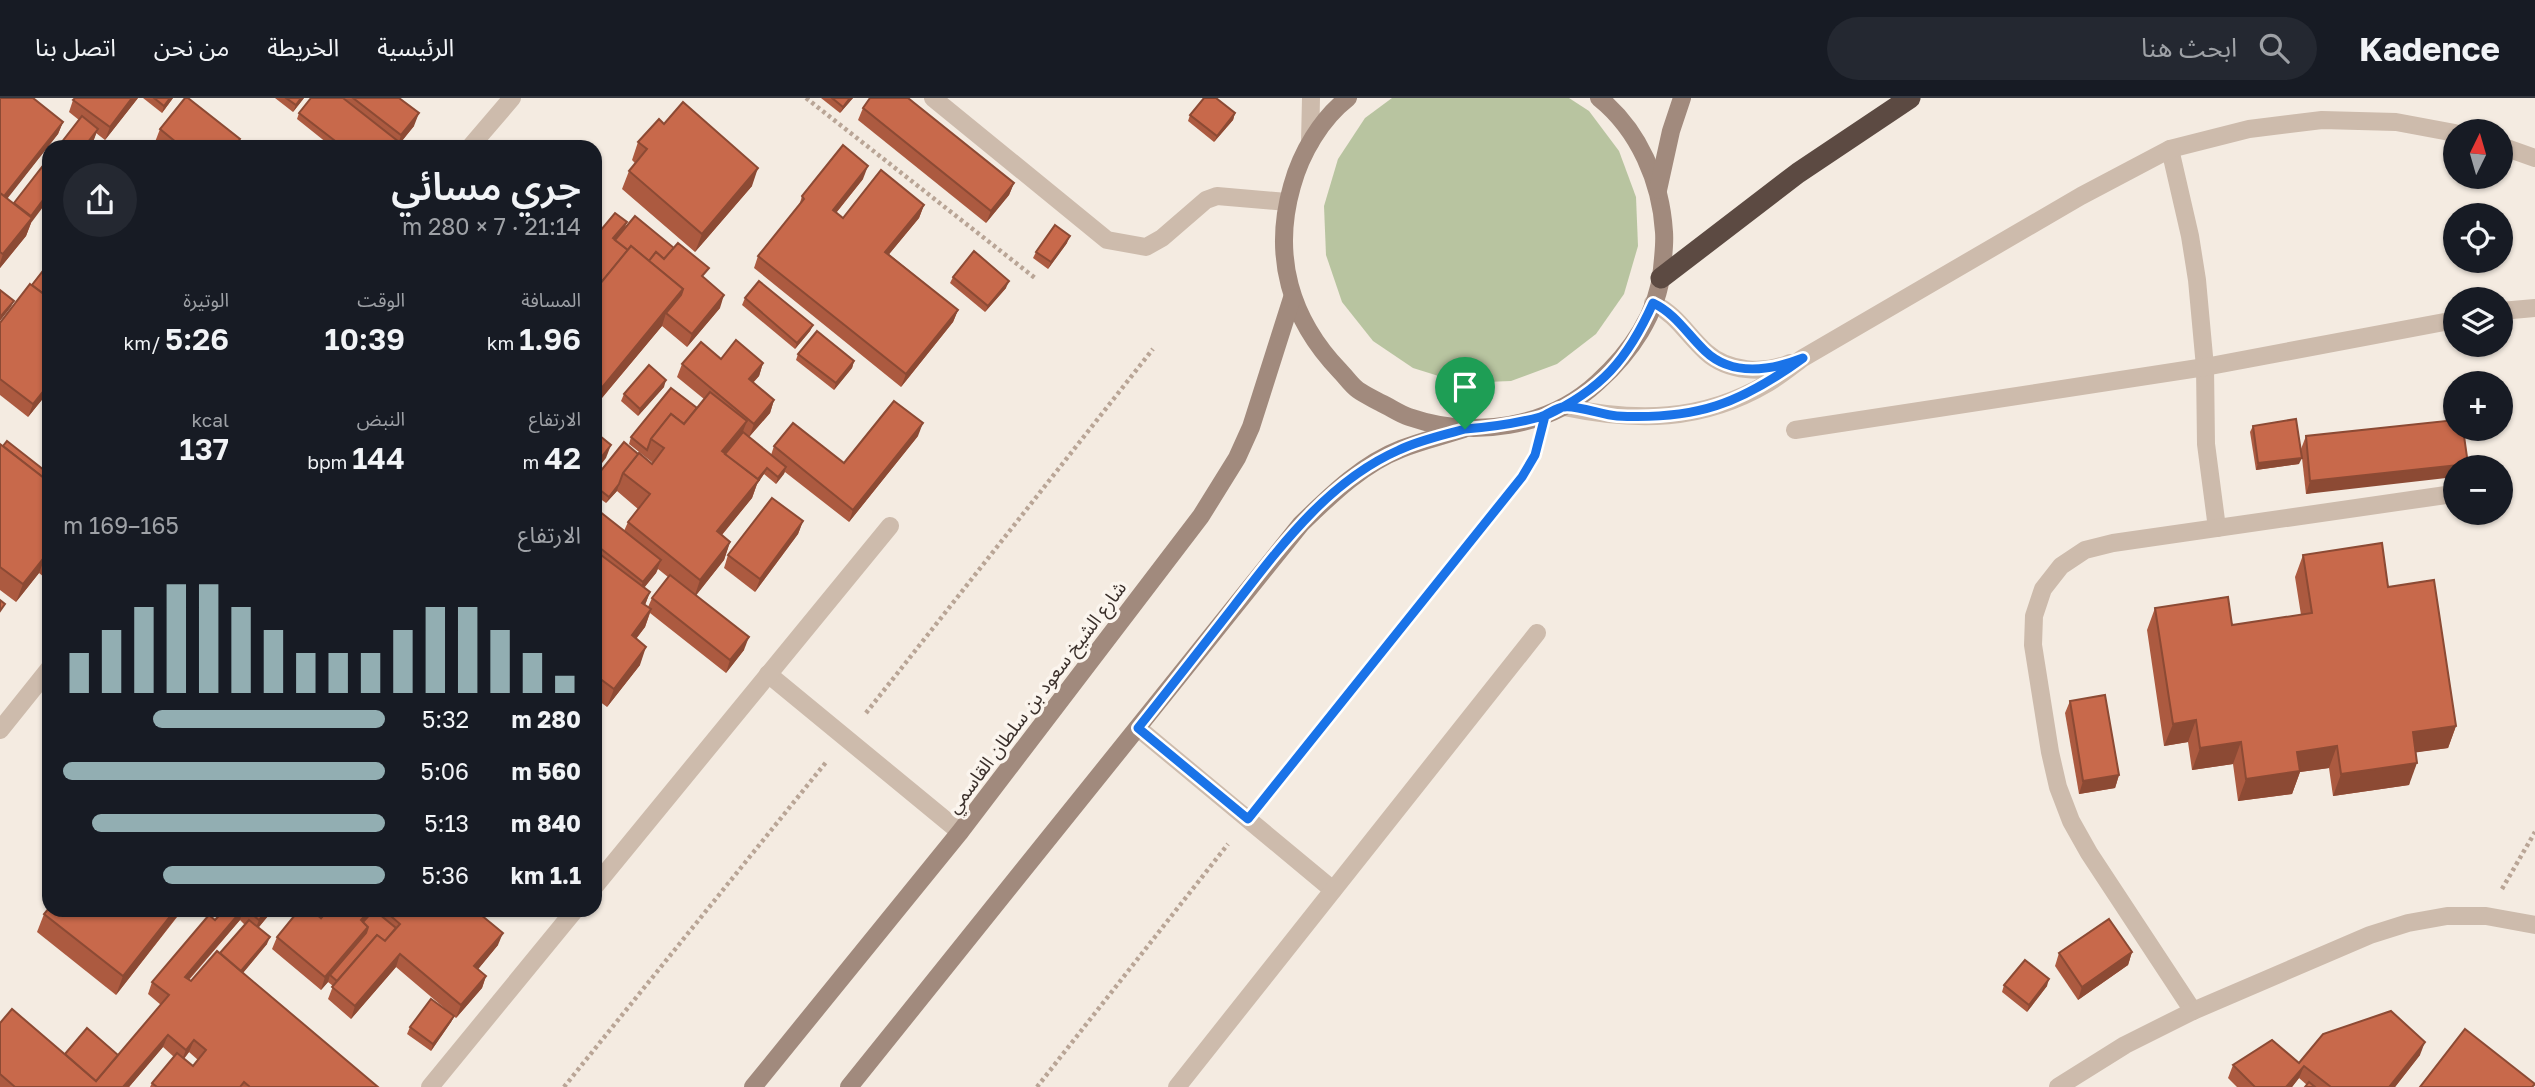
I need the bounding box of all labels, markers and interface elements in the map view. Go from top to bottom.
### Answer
search box [1827,17,2317,80]
icon: search [2255,29,2293,67]
text: Kadence [2359,29,2500,68]
text: اتصل بنا [35,32,116,61]
text: من نحن [154,32,229,61]
text: الخريطة [267,32,339,61]
text: الرئيسية [377,32,454,61]
text: ابحث هنا [2141,32,2237,63]
north arrow [2443,119,2513,189]
map controls [2443,119,2513,525]
button: share [63,163,137,237]
text: جري مسائي [391,163,581,208]
button: locate [2443,203,2513,273]
text: 21:14 · 7 × 280 m [402,212,581,240]
button: layers [2443,287,2513,357]
text: الوتيرة [183,288,229,311]
text: الوقت [357,288,405,311]
text: المسافة [521,288,581,311]
text: 5:26 [165,321,229,357]
text: 10:39 [325,321,405,357]
text: 1.96 [519,321,581,357]
text: /km [124,331,165,354]
text: km [487,331,519,354]
pin [1435,357,1495,429]
icon: arrive [1446,368,1484,406]
button: + [2443,371,2513,441]
text: النبض [357,407,405,430]
text: الارتفاع [529,407,581,430]
text: kcal [191,408,229,431]
text: 137 [180,431,229,467]
text: 144 [352,440,405,476]
text: 42 [544,440,581,476]
text: bpm [307,450,352,473]
text: m [523,450,544,473]
button: − [2443,455,2513,525]
text: 165–169 m [63,511,179,539]
text: الارتفاع [518,520,581,548]
street label: شارع الشيخ سعود بن سلطان القاسمي [941,576,1134,820]
text: 5:32 [422,705,469,733]
text: 280 m [511,705,581,733]
text: 5:06 [421,757,469,785]
text: 560 m [512,757,581,785]
text: 5:13 [424,809,469,837]
text: 840 m [511,809,581,837]
text: 5:36 [421,861,469,889]
text: 1.1 km [511,861,581,889]

